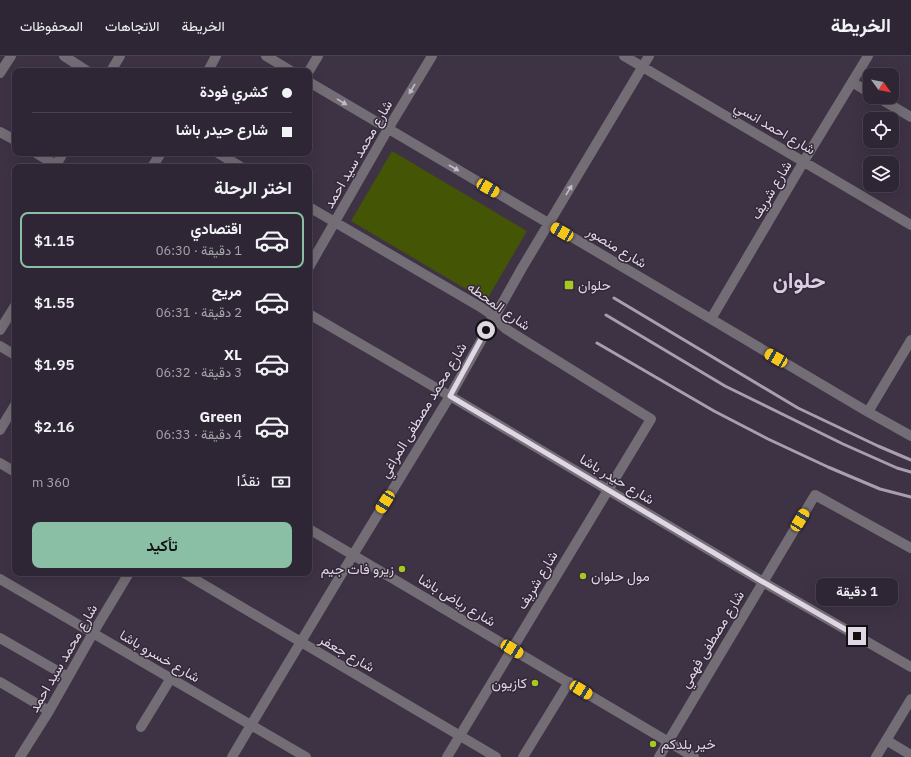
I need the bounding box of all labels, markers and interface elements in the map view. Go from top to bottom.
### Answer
text: الخريطة [831,13,891,37]
text: المحفوظات [20,17,83,35]
text: الاتجاهات [105,17,159,35]
text: الخريطة [181,17,225,35]
north arrow [863,68,899,104]
map controls [863,68,899,192]
text: كشري فودة [200,82,268,101]
one-way arrow [408,84,416,94]
street label: شارع محمد سيد احمد [320,97,398,212]
street label: شارع احمد انسي [730,97,819,161]
one-way arrow [336,98,348,105]
button: locate [863,112,899,148]
text: شارع حيدر باشا [176,120,268,139]
button: layers [863,156,899,192]
street label: شارع شريف [746,157,797,224]
one-way arrow [448,165,460,172]
text: اختر الرحلة [214,176,292,199]
car [475,177,501,199]
one-way arrow [565,184,572,196]
text: اقتصادي [190,219,242,238]
car [549,221,575,243]
icon: car [254,222,290,258]
street label: شارع منصور [582,222,650,274]
text: $1.15 [34,231,75,250]
text: 1 دقيقة · 06:30 [156,242,242,259]
district label: حلوان [773,265,825,294]
place label: حلوان [578,276,611,294]
street label: شارع المحطه [463,278,534,336]
marker: حلوان [563,279,575,291]
text: مريح [212,281,242,300]
icon: car [254,284,290,320]
text: $1.55 [34,293,75,312]
text: 2 دقيقة · 06:31 [156,304,242,321]
route start [477,321,495,339]
street label: شارع محمد مصطفى المراغي [375,339,473,483]
text: XL [224,345,242,364]
icon: car [254,346,290,382]
car [763,347,789,369]
text: $1.95 [34,355,75,374]
text: 3 دقيقة · 06:32 [156,364,242,381]
text: Green [199,407,242,426]
icon: car [254,408,290,444]
text: $2.16 [34,417,75,436]
text: 4 دقيقة · 06:33 [156,426,242,443]
street label: شارع حيدر باشا [575,450,658,510]
text: نقدًا [237,471,260,490]
icon: cash [270,471,292,493]
text: 360 m [32,474,70,491]
car [374,489,396,515]
car [789,507,811,533]
button: تأكيد [32,522,292,568]
street label: شارع شريف [512,547,563,614]
place label: زيرو فات جيم [321,560,394,578]
marker: زيرو فات جيم [397,564,407,574]
place label: مول حلوان [591,567,650,586]
street label: شارع رياض باشا [414,570,499,632]
marker: مول حلوان [578,571,588,581]
callout: 1 دقيقة [816,578,898,606]
text: 1 دقيقة [836,583,878,600]
street label: شارع مصطفى فهمي [676,587,751,693]
street label: شارع محمد سيد احمد [25,601,103,716]
street label: شارع خسرو باشا [116,626,203,688]
route end [848,627,866,645]
street label: شارع جعفر [314,629,378,678]
car [499,638,525,660]
place label: كازيون [492,674,527,692]
marker: كازيون [530,678,540,688]
car [568,679,594,701]
place label: خير بلدكم [661,735,716,753]
marker: خير بلدكم [648,739,658,749]

